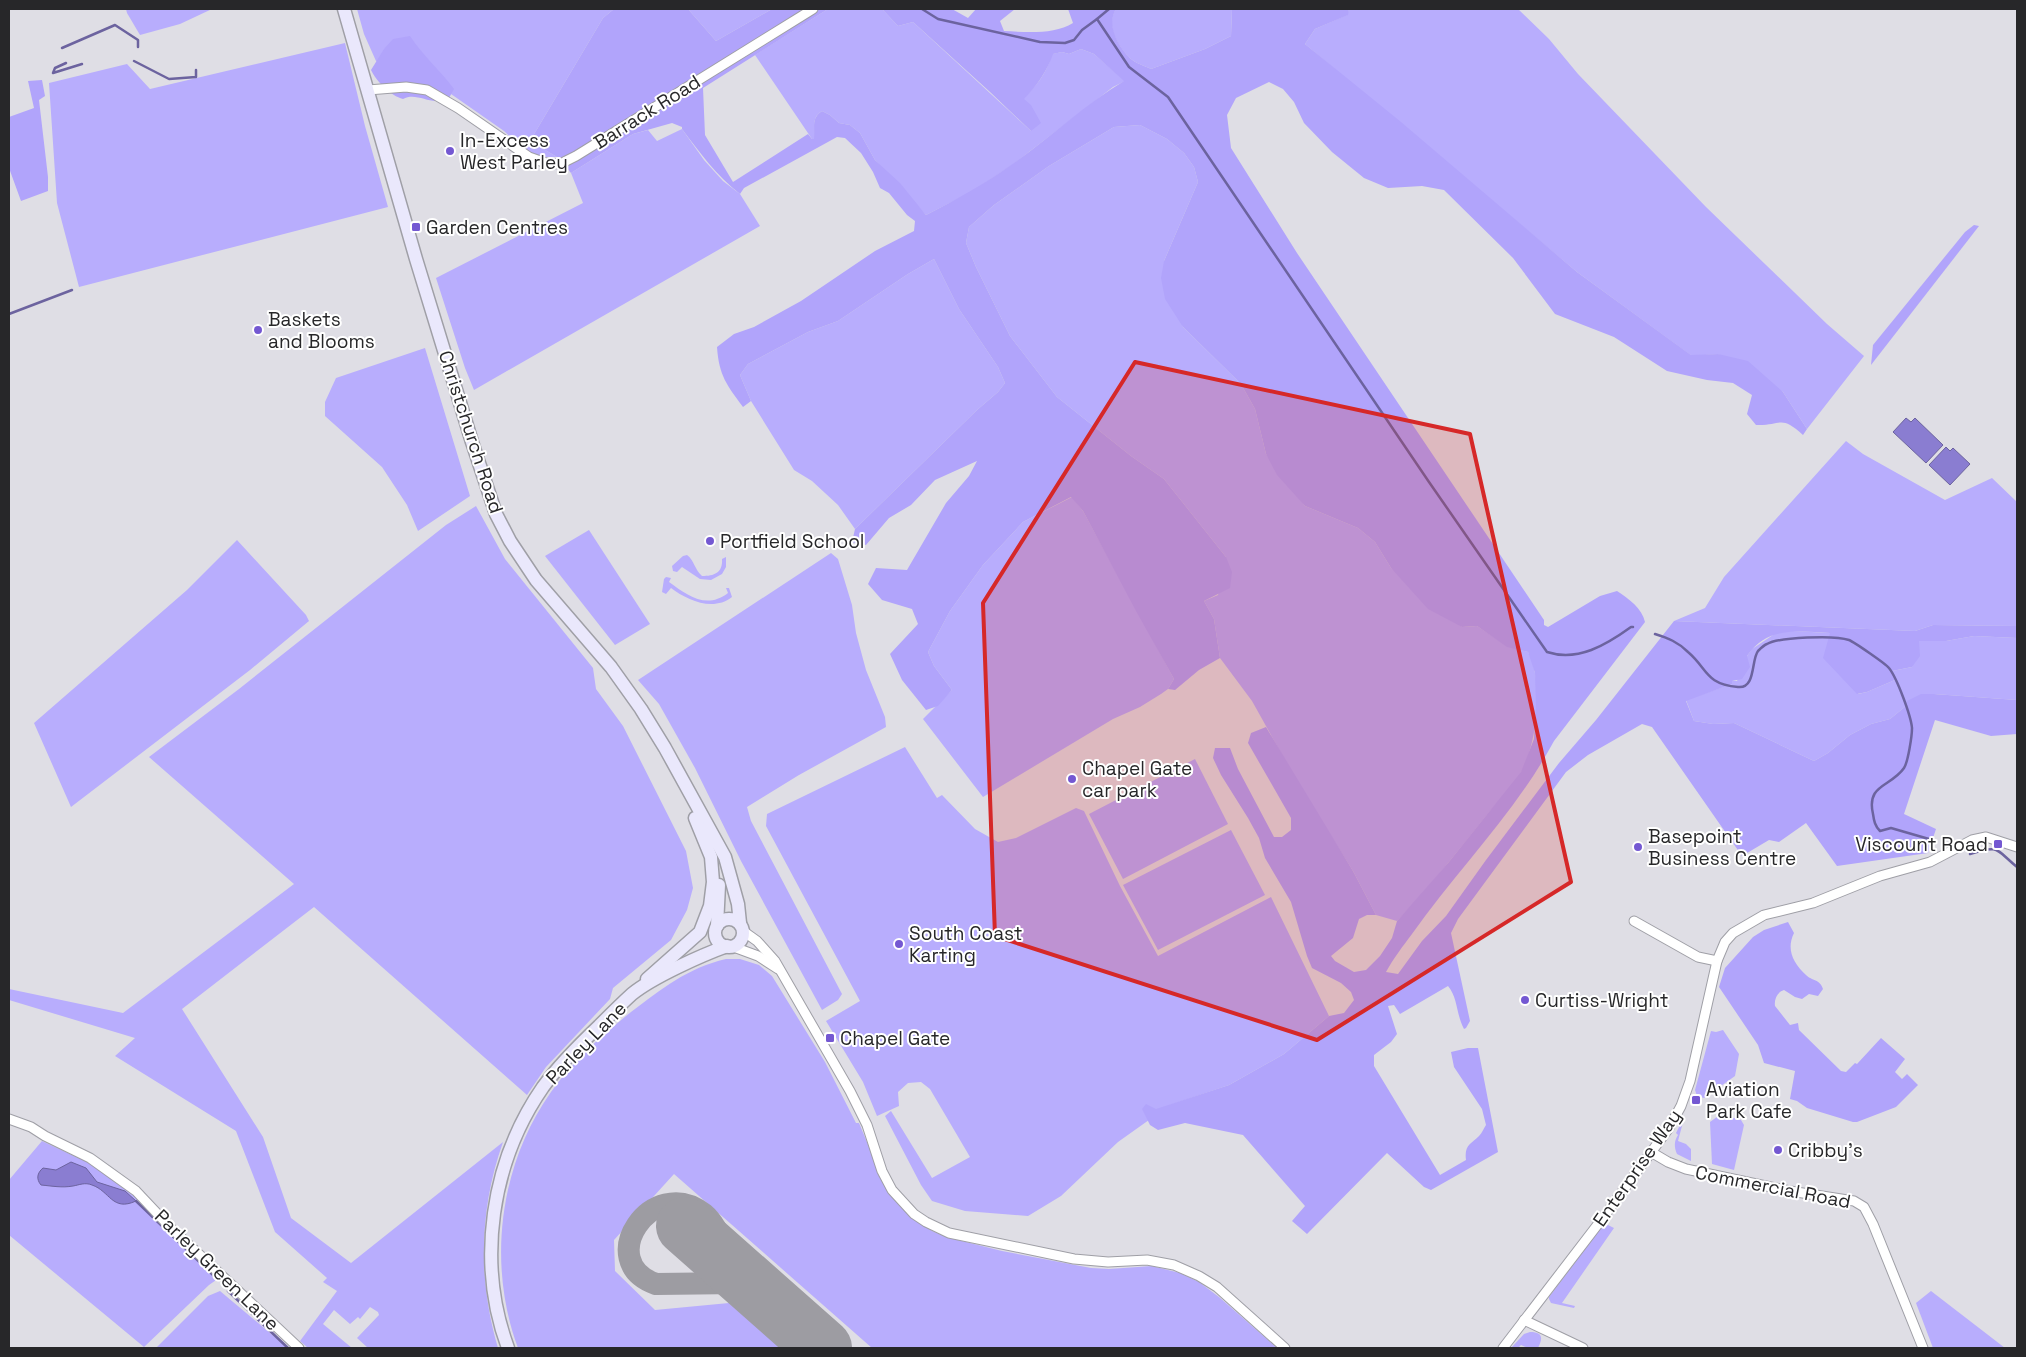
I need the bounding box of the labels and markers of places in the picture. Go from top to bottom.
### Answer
place label: In-Excess West Parley [460,128,568,175]
marker: In-Excess West Parley [444,145,456,157]
place label: Garden Centres [426,215,568,240]
marker: Garden Centres [410,221,422,233]
place label: Baskets and Blooms [268,307,375,354]
marker: Baskets and Blooms [252,324,264,336]
place label: Portfield School [720,529,865,554]
marker: Portfield School [704,535,716,547]
place label: Chapel Gate car park [1082,756,1192,803]
marker: Chapel Gate car park [1066,773,1078,785]
place label: Basepoint Business Centre [1648,824,1796,871]
place label: Viscount Road [1855,832,1988,857]
marker: Viscount Road [1992,838,2004,850]
marker: Basepoint Business Centre [1632,841,1644,853]
place label: South Coast Karting [909,921,1023,968]
marker: South Coast Karting [893,938,905,950]
place label: Curtiss-Wright [1535,988,1668,1013]
marker: Curtiss-Wright [1519,994,1531,1006]
place label: Chapel Gate [840,1026,950,1051]
marker: Chapel Gate [824,1032,836,1044]
place label: Aviation Park Cafe [1706,1077,1792,1124]
marker: Aviation Park Cafe [1690,1094,1702,1106]
place label: Cribby's [1788,1138,1863,1163]
marker: Cribby's [1772,1144,1784,1156]

